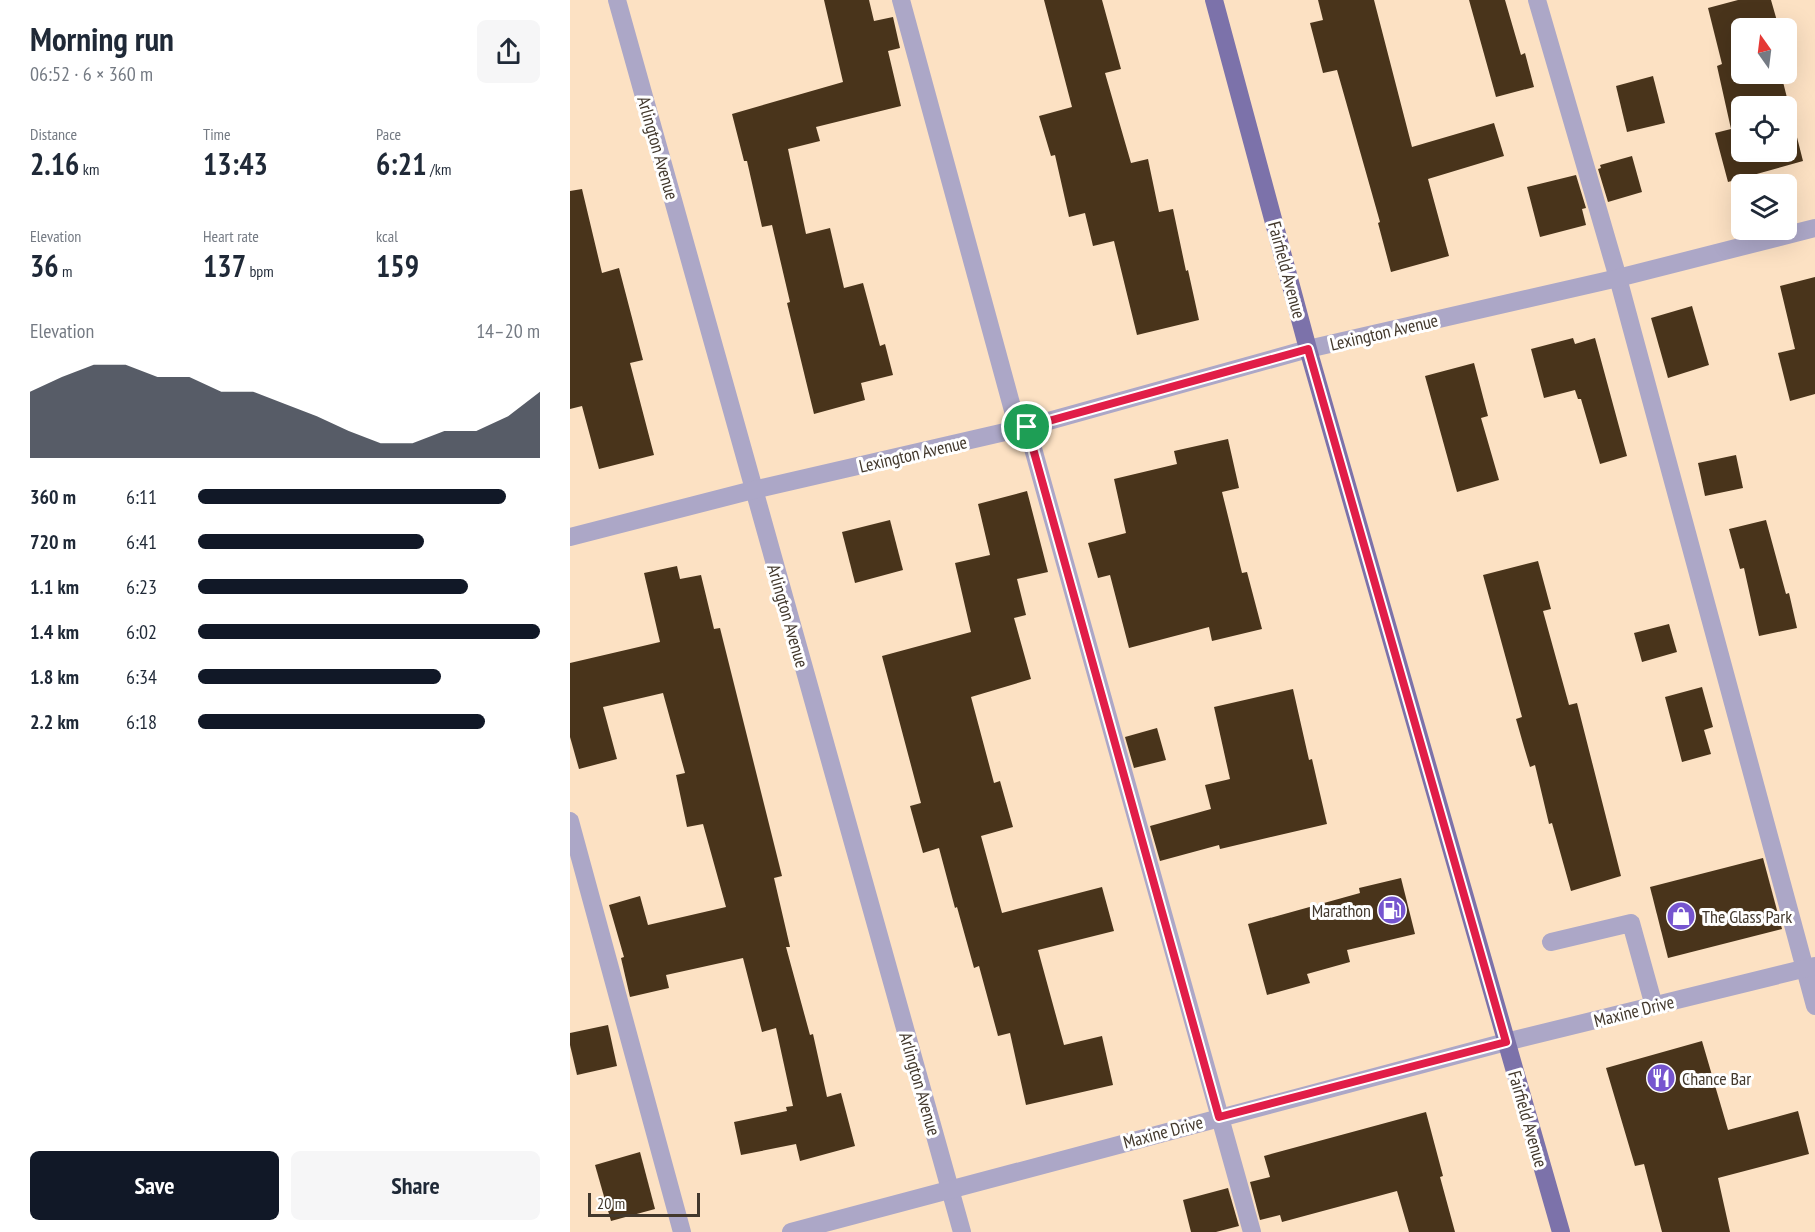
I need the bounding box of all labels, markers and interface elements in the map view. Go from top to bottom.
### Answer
text: Morning run [30,17,174,60]
north arrow [1731,18,1797,84]
map controls [1731,18,1797,240]
button: share [477,20,540,83]
text: 06:52 · 6 × 360 m [30,61,153,87]
street label: Arlington Avenue [632,94,684,202]
button: locate [1731,96,1797,162]
text: Distance [30,124,77,144]
text: Time [203,124,231,144]
text: Pace [376,124,401,144]
text: 2.16 [30,144,79,183]
text: 13:43 [203,144,268,183]
text: 6:21 [376,144,427,183]
text: km [79,159,99,179]
text: /km [427,159,451,179]
button: layers [1731,174,1797,240]
street label: Fairfield Avenue [1263,219,1311,321]
text: Elevation [30,226,81,246]
text: Heart rate [203,226,259,246]
text: kcal [376,226,398,246]
text: 36 [30,246,59,285]
text: 137 [203,246,246,285]
text: 159 [376,246,419,285]
text: m [59,261,73,281]
text: bpm [246,261,274,281]
street label: Lexington Avenue [1328,308,1440,356]
text: Elevation [30,318,94,344]
text: 14–20 m [476,318,540,344]
pin [1001,401,1052,452]
icon: arrive [1010,410,1043,443]
street label: Lexington Avenue [857,430,969,478]
text: 360 m [30,484,76,510]
text: 6:11 [126,484,157,510]
text: 720 m [30,529,76,555]
text: 6:41 [126,529,157,555]
street label: Arlington Avenue [762,562,814,670]
text: 1.1 km [30,574,79,600]
text: 6:23 [126,574,157,600]
text: 1.4 km [30,619,79,645]
text: 6:02 [126,619,157,645]
text: 1.8 km [30,664,79,690]
text: 6:34 [126,664,157,690]
text: 2.2 km [30,709,79,735]
text: 6:18 [126,709,157,735]
fuel station icon: Marathon [1376,894,1408,926]
place label: Marathon [1312,899,1371,922]
shop icon: The Glass Park [1665,900,1697,932]
place label: The Glass Park [1702,905,1792,928]
street label: Maxine Drive [1592,990,1676,1032]
street label: Arlington Avenue [894,1030,946,1138]
restaurant icon: Chance Bar [1645,1062,1677,1094]
place label: Chance Bar [1682,1067,1751,1090]
street label: Fairfield Avenue [1503,1068,1553,1170]
street label: Maxine Drive [1120,1110,1206,1154]
button: Save [30,1151,279,1220]
button: Share [291,1151,540,1220]
scale bar [588,1190,700,1218]
text: 20 m [597,1193,625,1213]

